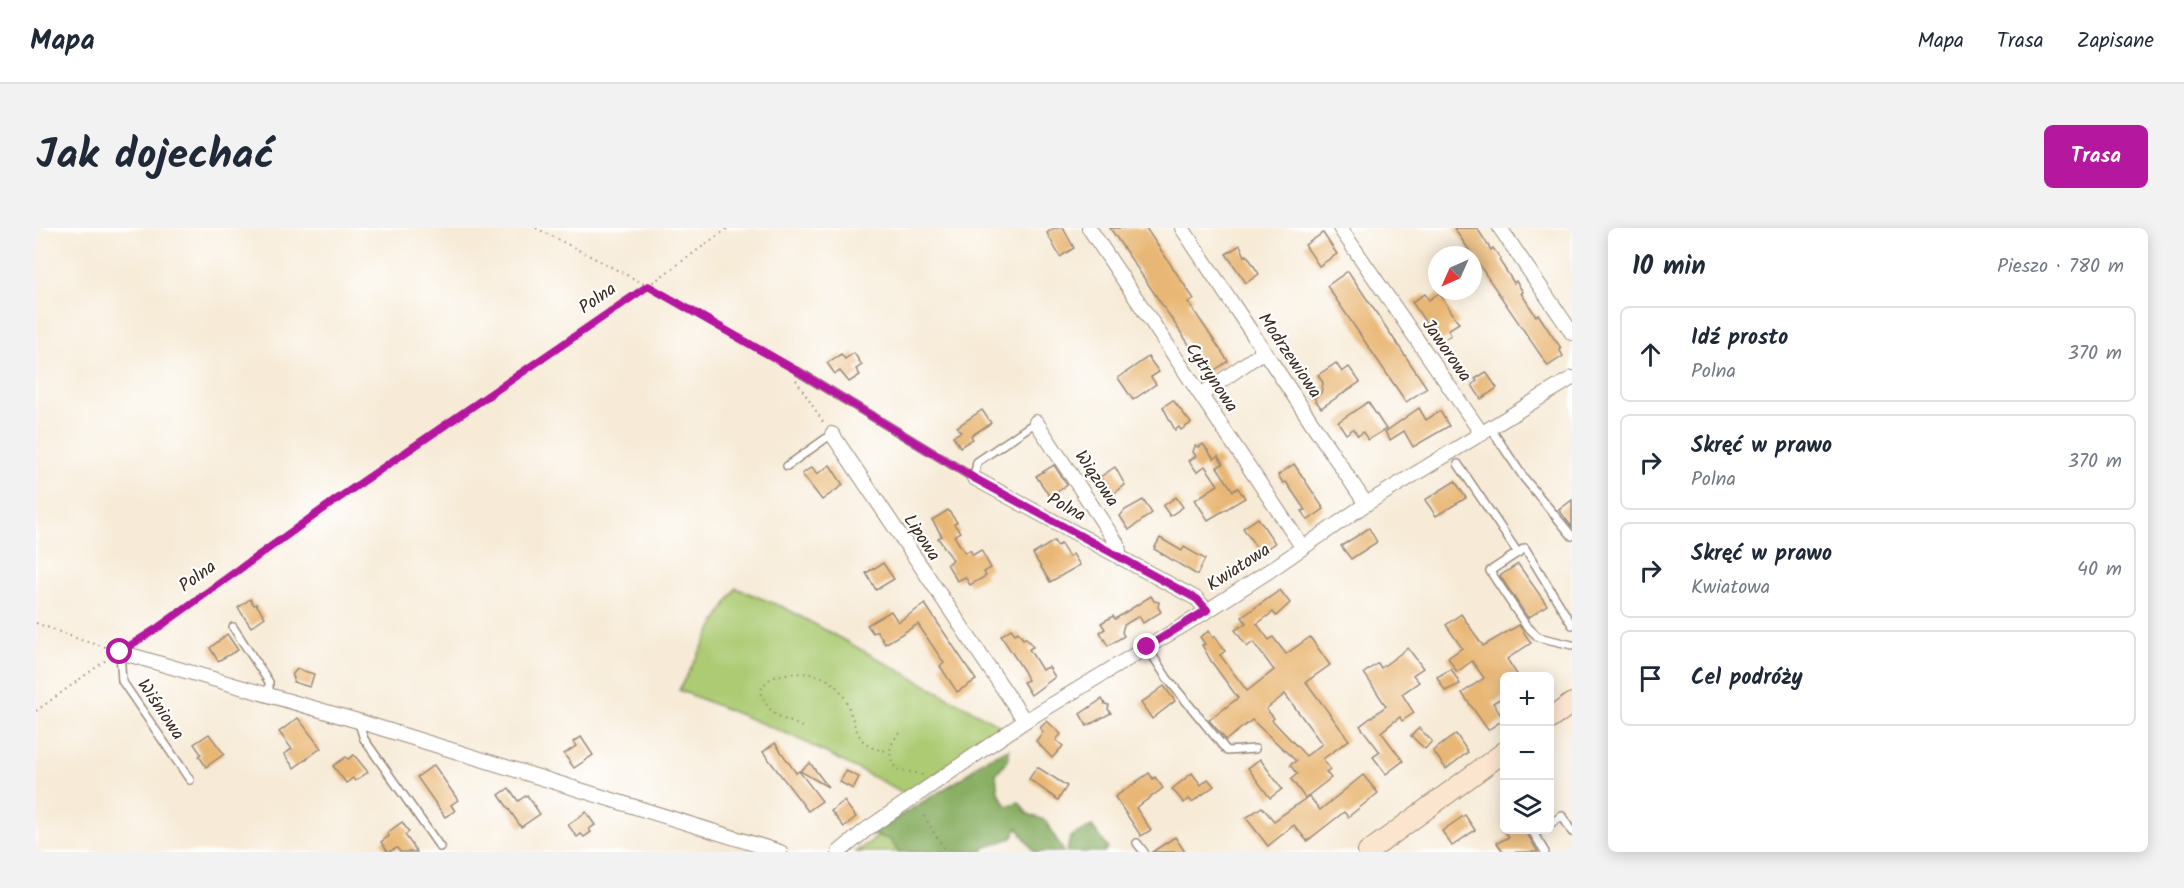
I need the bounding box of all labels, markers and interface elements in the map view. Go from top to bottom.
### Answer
text: Mapa [30,19,95,64]
text: Mapa [1918,25,1964,58]
text: Trasa [1997,25,2044,58]
text: Zapisane [2077,25,2154,58]
text: Jak dojechać [36,123,274,190]
button: Trasa [2044,125,2148,188]
north arrow [1428,246,1482,300]
text: 10 min [1632,246,1706,288]
text: Pieszo · 780 m [1997,251,2124,283]
street label: Polna [573,276,623,322]
street label: Modrzewiowa [1249,307,1329,405]
street label: Jaworowa [1414,313,1478,389]
text: Idź prosto [1691,321,1788,356]
street label: Cytrynowa [1177,337,1245,419]
icon: ahead [1634,338,1667,371]
text: 370 m [2067,338,2122,370]
text: Polna [1691,356,1736,388]
text: Skręć w prawo [1691,429,1832,464]
street label: Wiązowa [1066,445,1126,513]
icon: right [1634,446,1667,479]
text: 370 m [2067,446,2122,478]
text: Polna [1691,464,1736,496]
street label: Polna [1041,486,1091,530]
street label: Lipowa [895,509,947,567]
street label: Kwiatowa [1201,536,1277,600]
text: Skręć w prawo [1691,537,1832,572]
street label: Polna [173,553,223,601]
icon: right [1634,554,1667,587]
text: 40 m [2077,554,2122,586]
text: Kwiatowa [1691,572,1770,604]
route end [1133,633,1159,659]
route start [106,638,132,664]
text: Cel podróży [1691,661,1803,696]
icon: arrive [1634,662,1667,695]
map controls [1500,672,1554,834]
button: + [1500,672,1554,726]
street label: Wiśniowa [129,673,191,747]
button: − [1500,726,1554,780]
button: layers [1500,780,1554,834]

